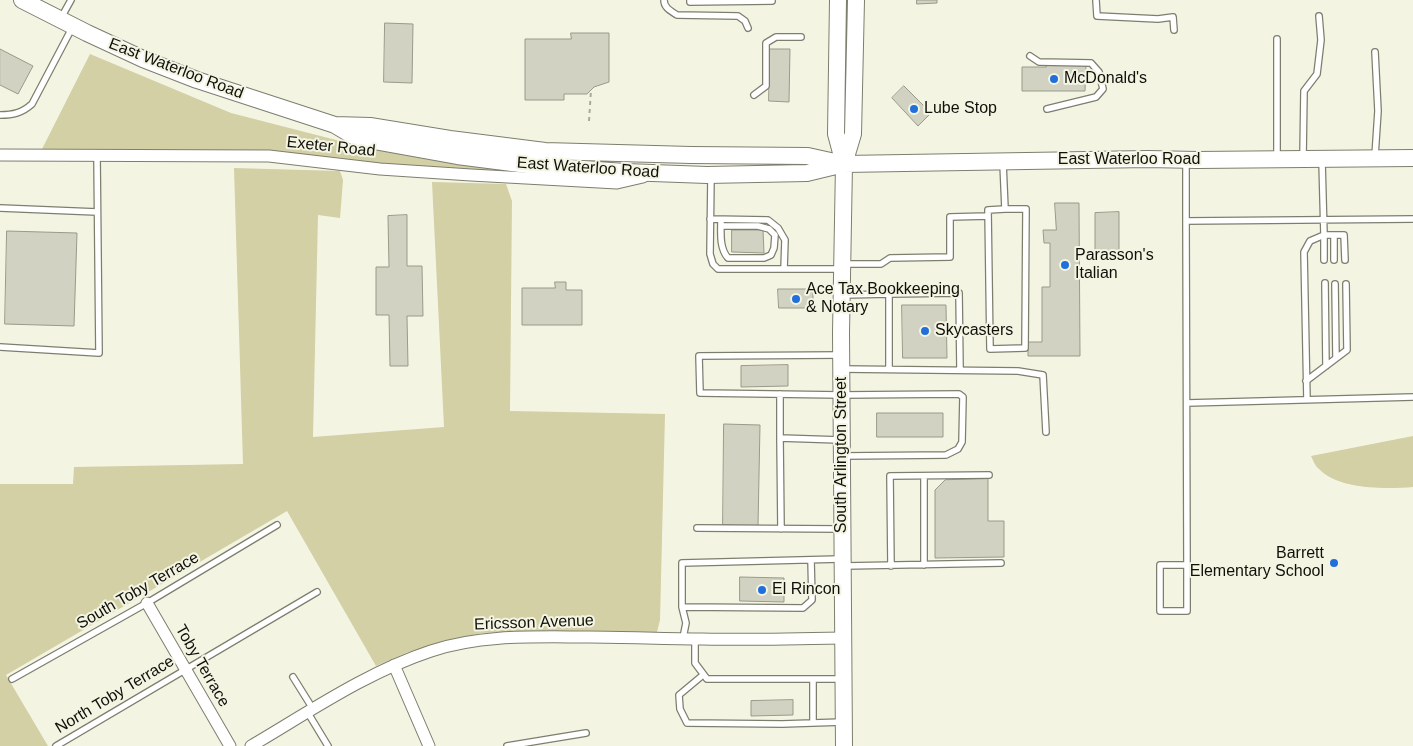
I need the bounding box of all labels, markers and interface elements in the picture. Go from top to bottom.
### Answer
street label: East Waterloo Road [106,34,246,104]
place label: McDonald's [1064,69,1147,89]
marker: McDonald's [1048,73,1060,85]
place label: Lube Stop [924,99,997,119]
marker: Lube Stop [908,103,920,115]
street label: Exeter Road [286,133,376,161]
street label: East Waterloo Road [1058,150,1200,170]
street label: East Waterloo Road [516,153,660,183]
place label: Parasson's Italian [1075,246,1154,284]
marker: Parasson's Italian [1059,259,1071,271]
place label: Ace Tax Bookkeeping & Notary [806,280,960,318]
marker: Ace Tax Bookkeeping & Notary [790,293,802,305]
place label: Skycasters [935,321,1013,341]
marker: Skycasters [919,325,931,337]
street label: South Arlington Street [832,377,852,533]
place label: Barrett Elementary School [1190,544,1324,582]
street label: South Toby Terrace [74,548,202,634]
marker: Barrett Elementary School [1328,557,1340,569]
place label: El Rincon [772,580,840,600]
marker: El Rincon [756,584,768,596]
street label: Ericsson Avenue [474,611,594,635]
street label: Toby Terrace [171,622,233,710]
street label: North Toby Terrace [52,652,178,738]

